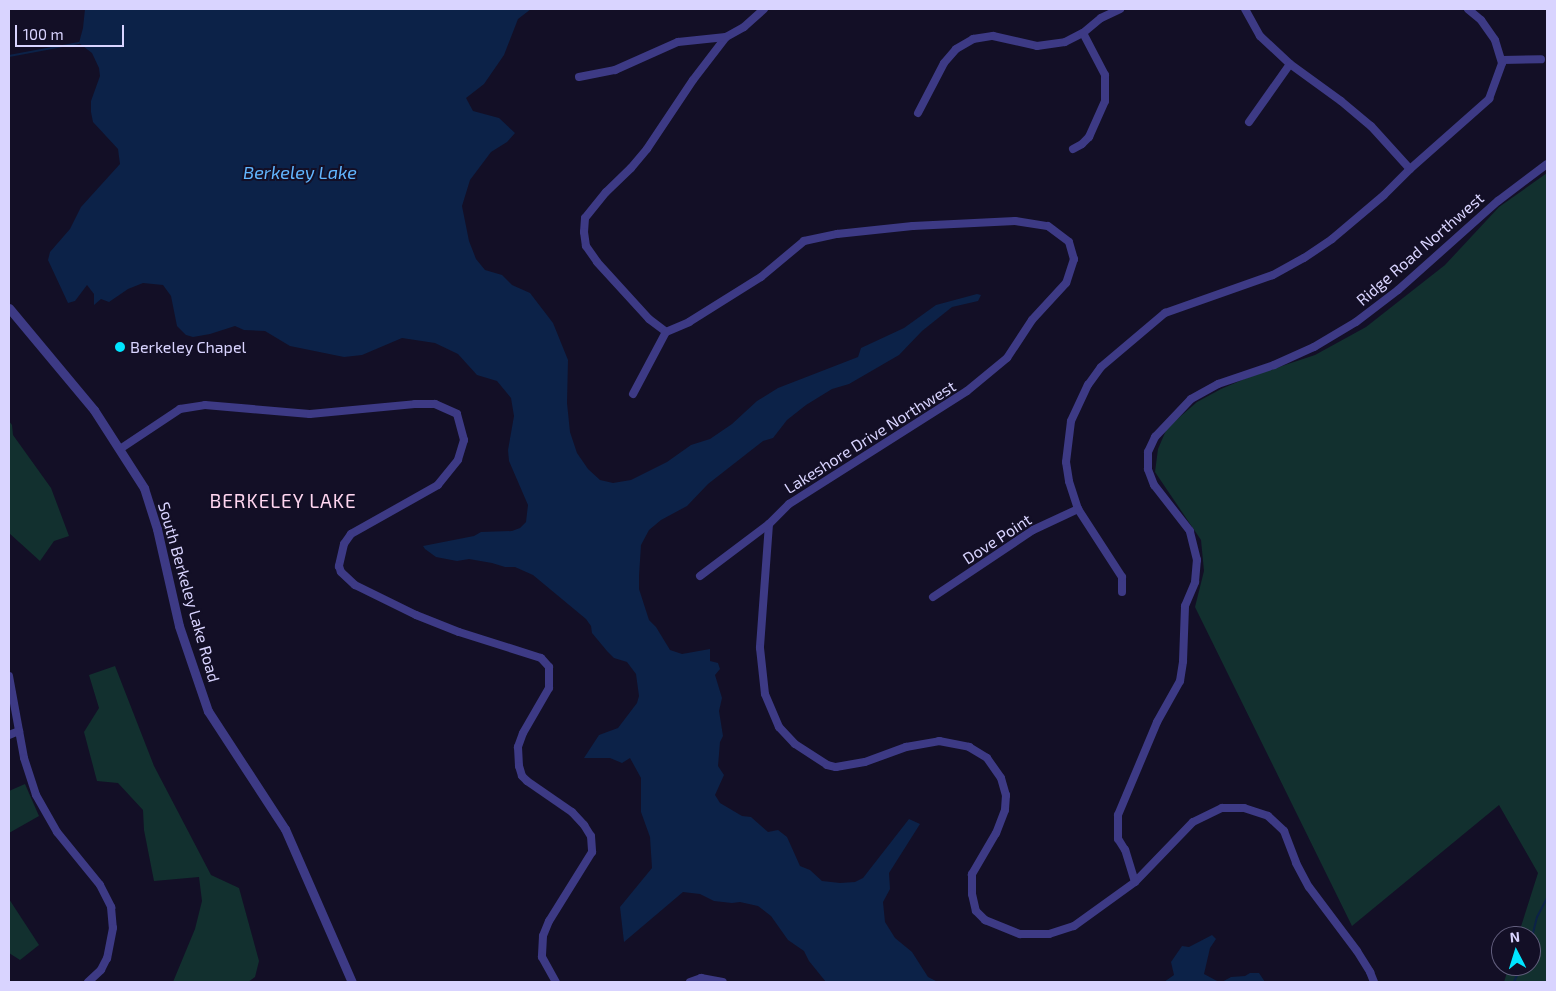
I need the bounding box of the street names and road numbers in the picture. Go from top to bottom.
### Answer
street label: Ridge Road Northwest [1352,188,1488,310]
street label: Lakeshore Drive Northwest [781,376,959,498]
street label: South Berkeley Lake Road [154,500,224,684]
street label: Dove Point [959,510,1035,568]

